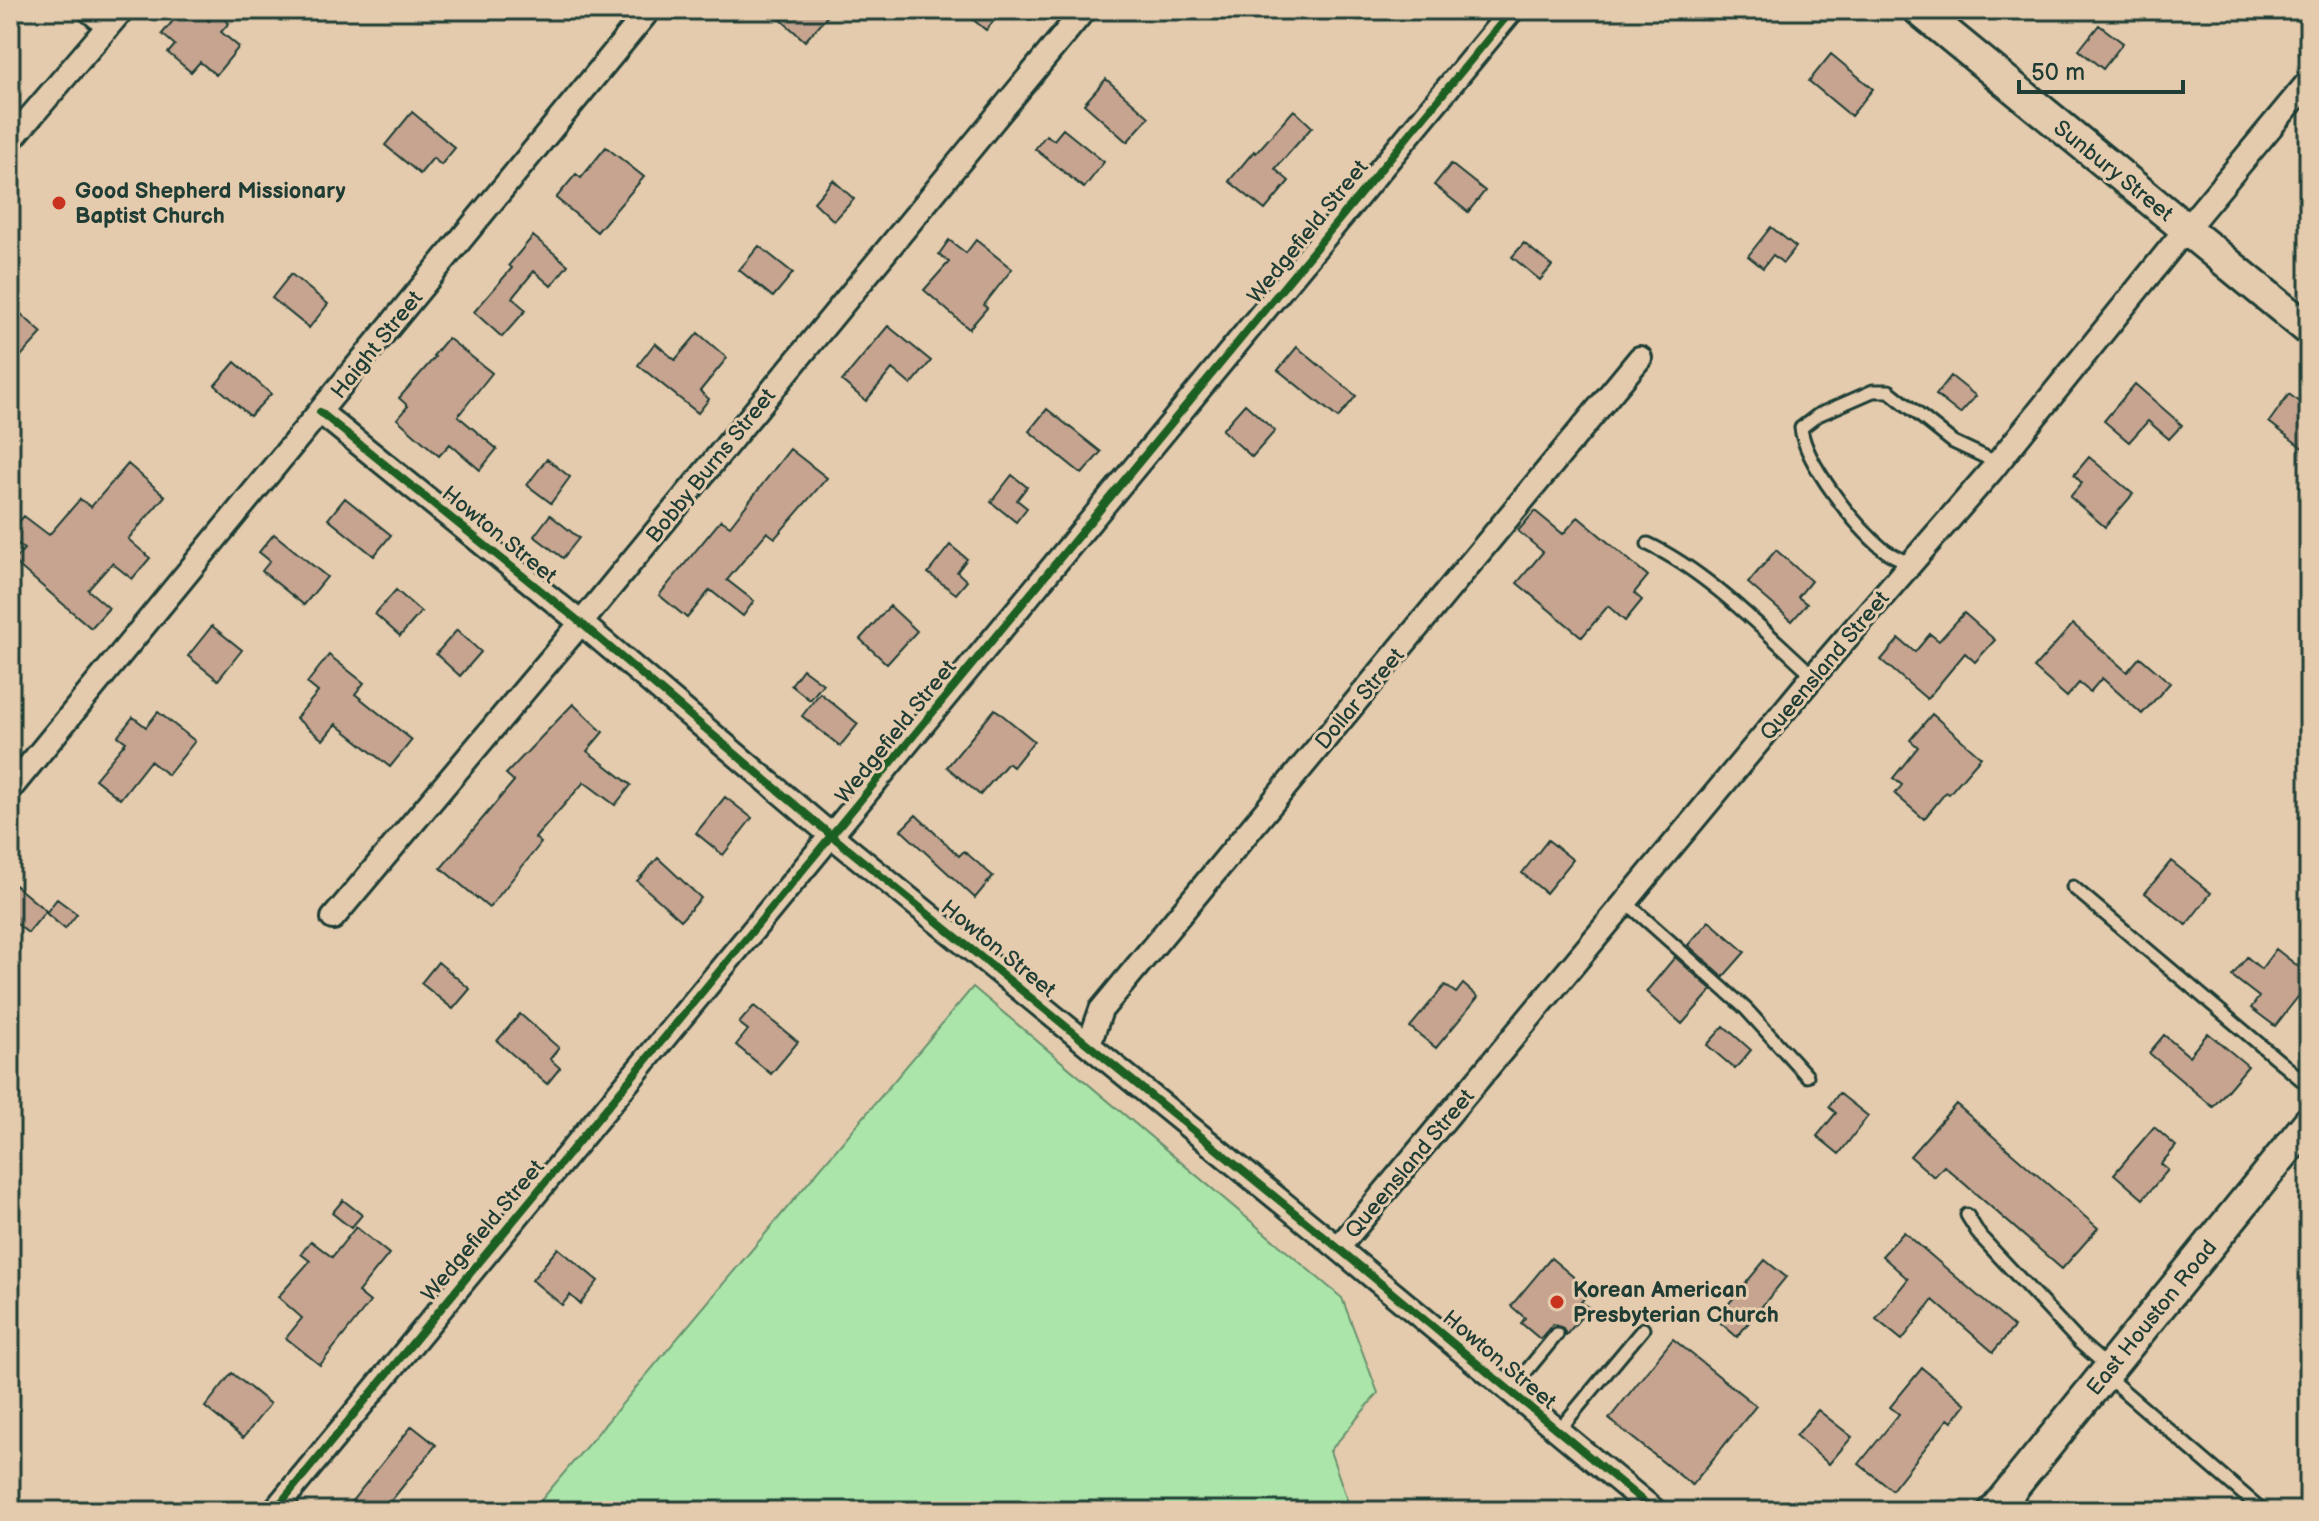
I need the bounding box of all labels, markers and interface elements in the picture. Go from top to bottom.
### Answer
scale bar [2019,44,2183,94]
text: 50 m [2031,58,2085,87]
street label: Sunbury Street [2048,115,2178,228]
street label: Wedgefield Street [1242,154,1375,309]
place label: Good Shepherd Missionary Baptist Church [75,178,346,230]
marker: Good Shepherd Missionary Baptist Church [50,194,68,212]
street label: Haight Street [325,285,429,404]
street label: Bobby Burns Street [641,383,782,549]
street label: Howton Street [436,481,562,590]
street label: Queensland Street [1755,586,1896,746]
street label: Dollar Street [1310,643,1411,755]
street label: Wedgefield Street [830,654,963,809]
street label: Howton Street [935,895,1061,1004]
street label: Queensland Street [1340,1084,1481,1244]
street label: Wedgefield Street [416,1154,551,1308]
street label: East Houston Road [2081,1235,2223,1401]
place label: Korean American Presbyterian Church [1573,1277,1779,1329]
marker: Korean American Presbyterian Church [1548,1293,1566,1311]
street label: Howton Street [1437,1305,1562,1416]

